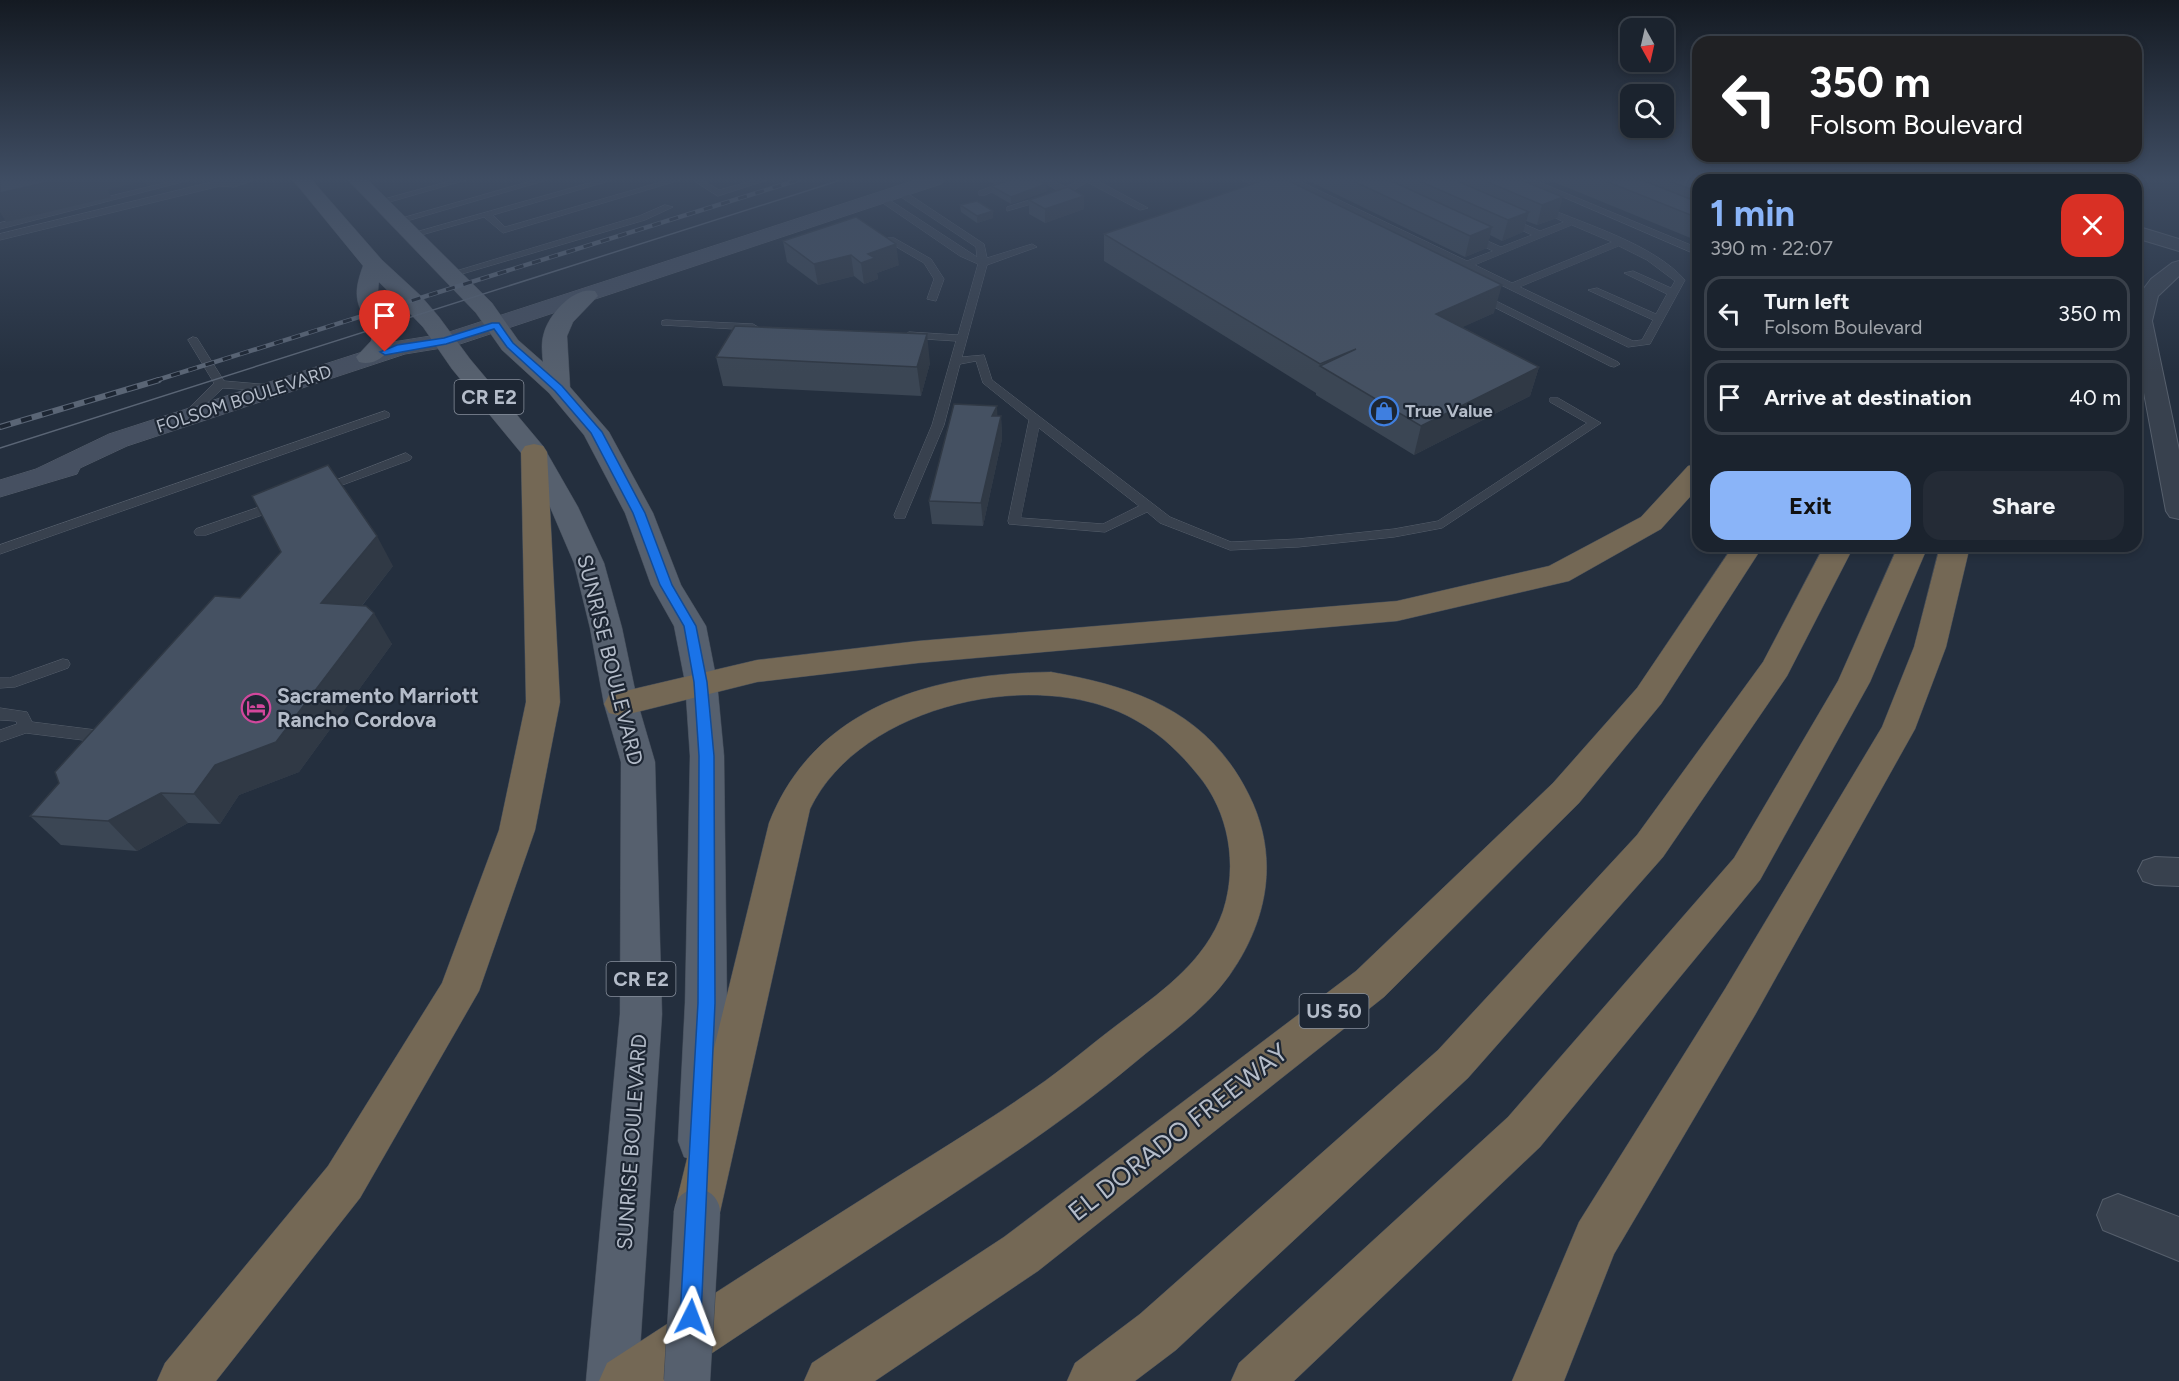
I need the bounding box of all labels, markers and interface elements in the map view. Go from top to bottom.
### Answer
north arrow [1620,18,1674,72]
map controls [1620,18,1674,138]
text: 350 m [1809,57,1931,108]
icon: left [1710,60,1788,138]
button: search [1620,84,1674,138]
text: Folsom Boulevard [1809,108,2023,141]
text: 1 min [1710,192,1795,235]
button: close [2061,194,2124,257]
text: 390 m · 22:07 [1710,236,1833,260]
text: Turn left [1764,288,1850,315]
pin [359,290,410,352]
icon: left [1713,297,1746,330]
icon: arrive [368,299,401,332]
text: 350 m [2058,300,2121,327]
text: Folsom Boulevard [1764,315,1923,339]
street label: FOLSOM BOULEVARD [154,360,334,438]
road number: CR E2 [454,380,524,414]
icon: arrive [1713,381,1746,414]
text: Arrive at destination [1764,384,1972,411]
text: 40 m [2069,384,2121,411]
shop icon: True Value [1368,395,1400,427]
place label: True Value [1405,400,1493,422]
button: Exit [1710,471,1911,540]
button: Share [1923,471,2124,540]
street label: SUNRISE BOULEVARD [572,552,649,768]
place label: Sacramento Marriott Rancho Cordova [277,683,479,732]
hotel icon: Sacramento Marriott Rancho Cordova [240,692,272,724]
road number: CR E2 [606,962,676,996]
road number: US 50 [1300,994,1368,1028]
street label: SUNRISE BOULEVARD [611,1033,652,1251]
street label: EL DORADO FREEWAY [1062,1036,1295,1228]
position arrow [659,1285,723,1349]

